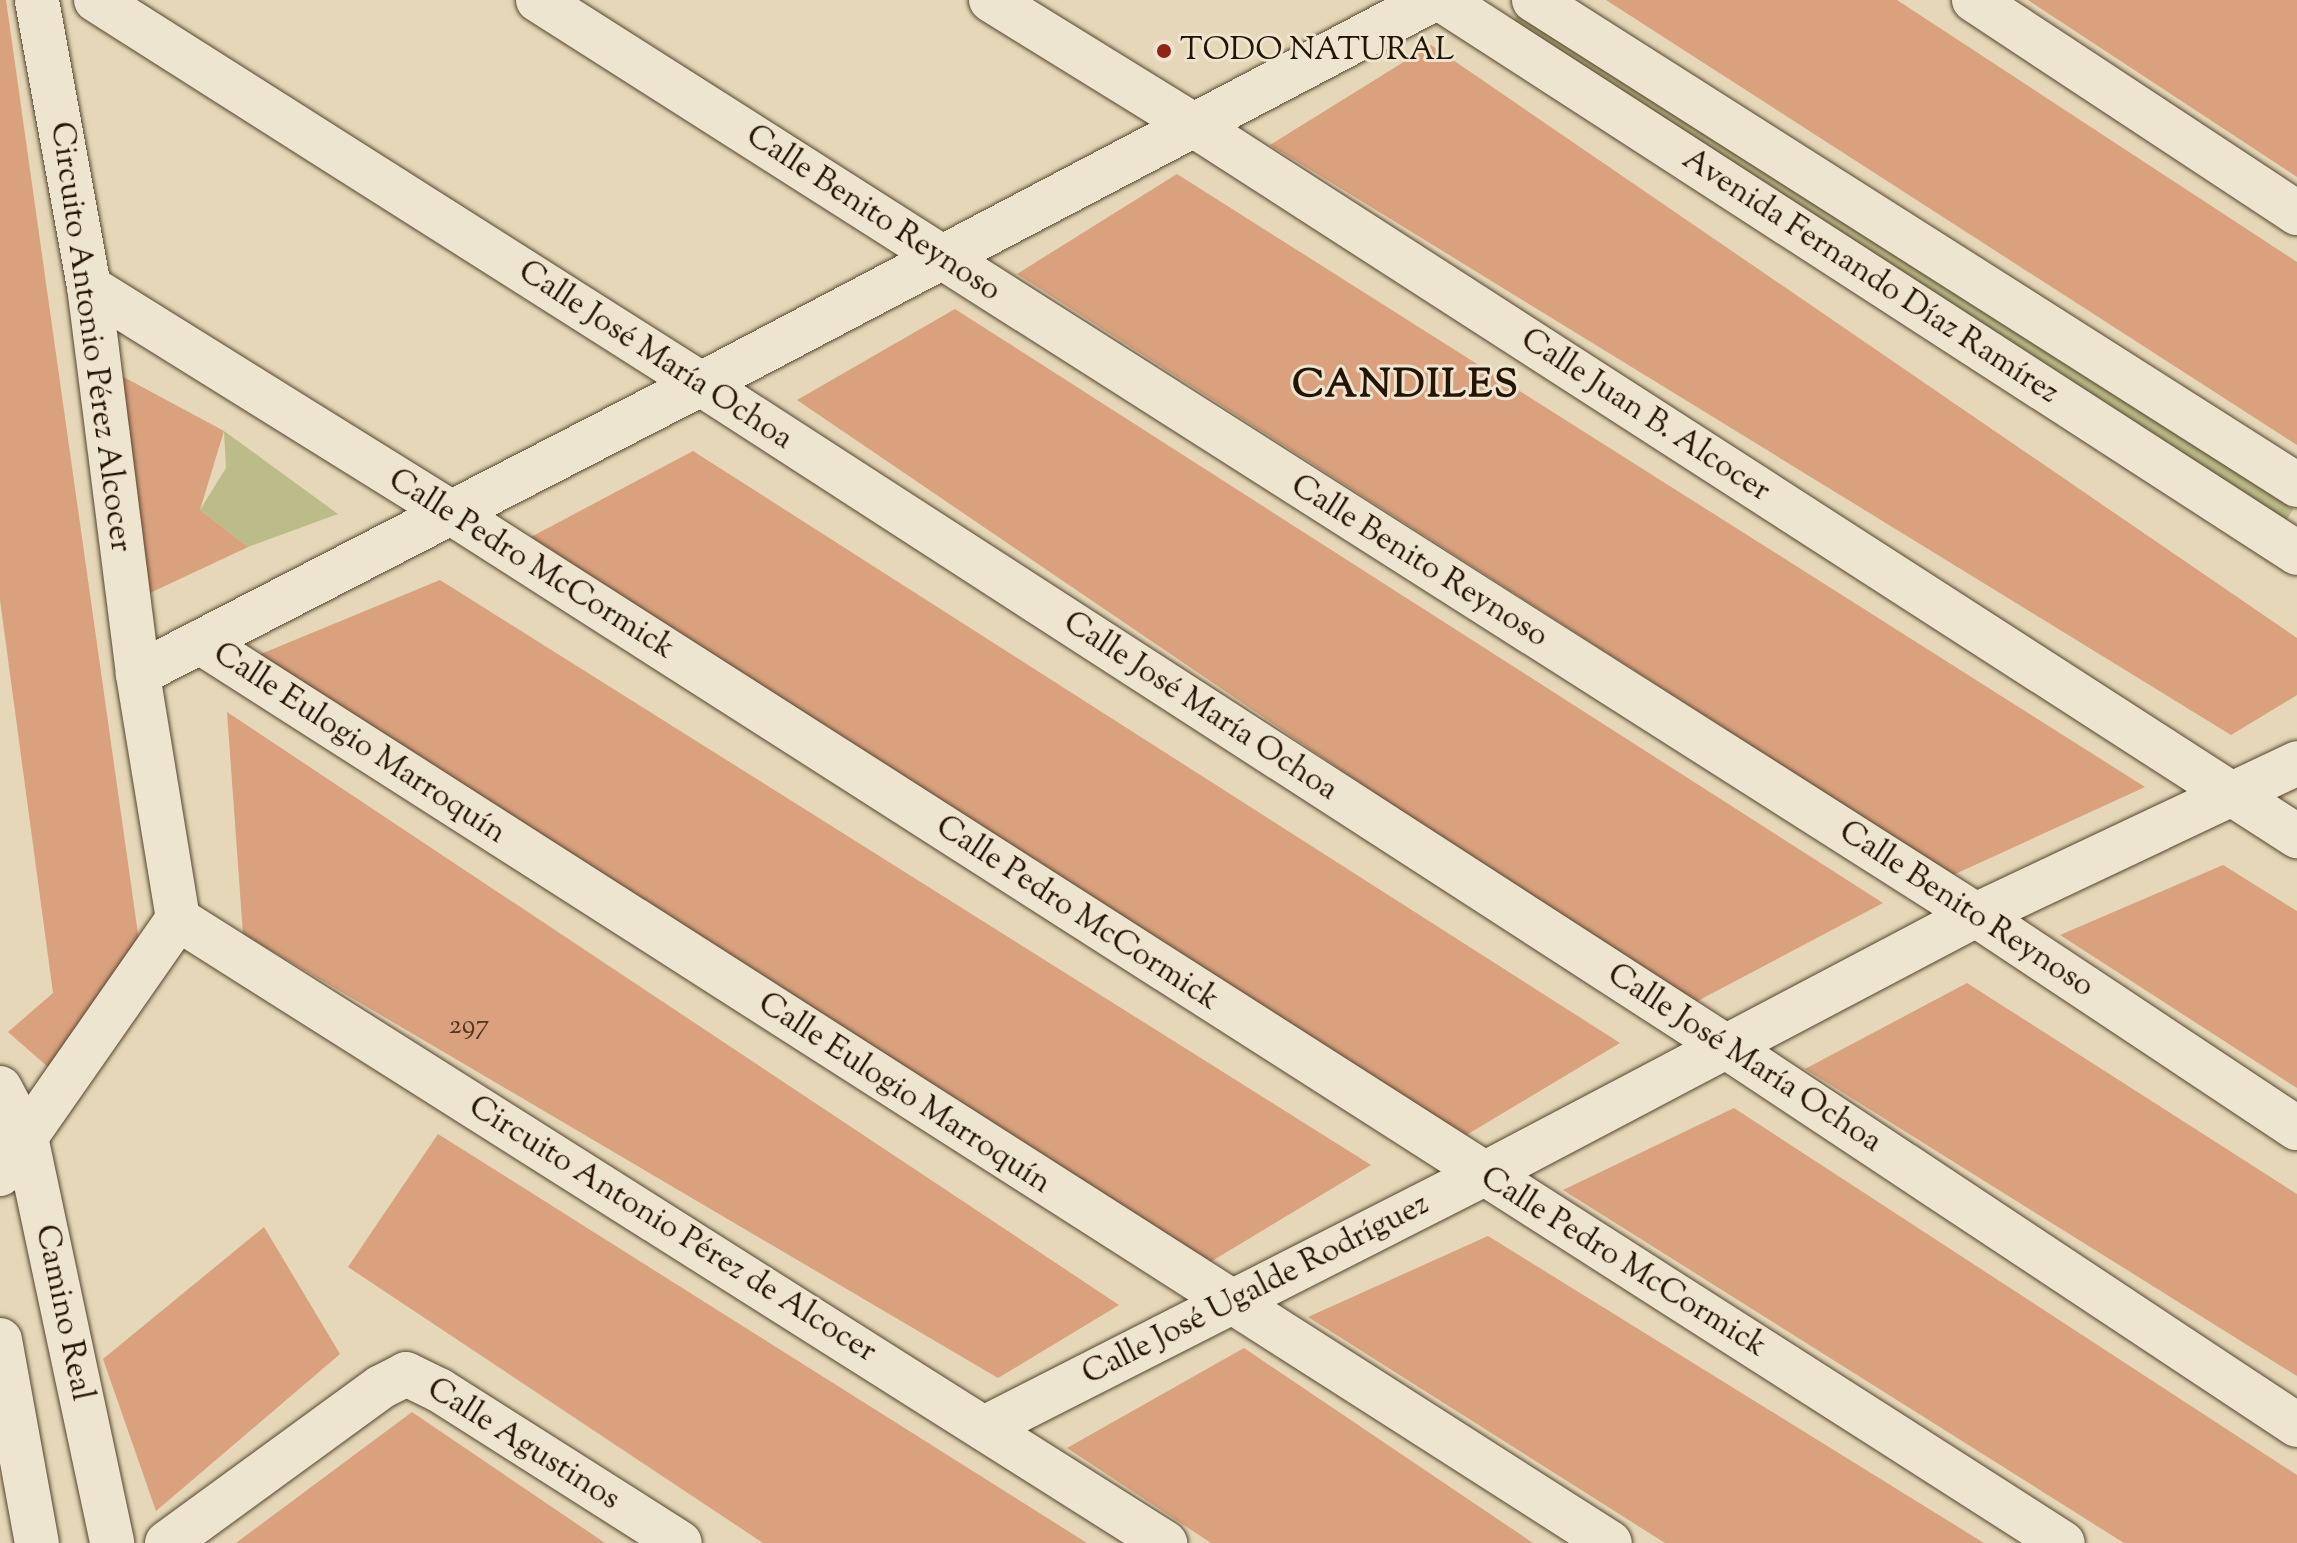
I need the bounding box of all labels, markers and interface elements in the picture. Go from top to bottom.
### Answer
place label: TODO NATURAL [1180,32,1454,70]
marker: TODO NATURAL [1155,42,1173,60]
street label: Calle Benito Reynoso [738,117,1008,311]
street label: Circuito Antonio Pérez Alcocer [41,119,139,555]
street label: Avenida Fernando Díaz Ramírez [1675,141,2065,413]
street label: Calle José María Ochoa [511,253,799,459]
street label: Calle Juan B. Alcocer [1513,321,1777,511]
district label: CANDILES [1292,363,1520,411]
street label: Calle Pedro McCormick [381,461,681,669]
street label: Calle Benito Reynoso [1283,467,1555,657]
street label: Calle José María Ochoa [1056,604,1344,810]
street label: Calle Eulogio Marroquín [205,635,513,853]
street label: Calle Pedro McCormick [928,808,1226,1020]
street label: Calle Benito Reynoso [1831,813,2101,1007]
street label: Calle José María Ochoa [1600,956,1888,1162]
street label: Calle Eulogio Marroquín [750,985,1058,1203]
house number: 297 [449,1009,489,1043]
street label: Circuito Antonio Pérez de Alcocer [461,1088,883,1372]
street label: Calle Pedro McCormick [1473,1159,1773,1367]
street label: Calle José Ugalde Rodríguez [1076,1186,1436,1394]
street label: Camino Real [26,1221,100,1405]
street label: Calle Agustinos [420,1370,626,1520]

